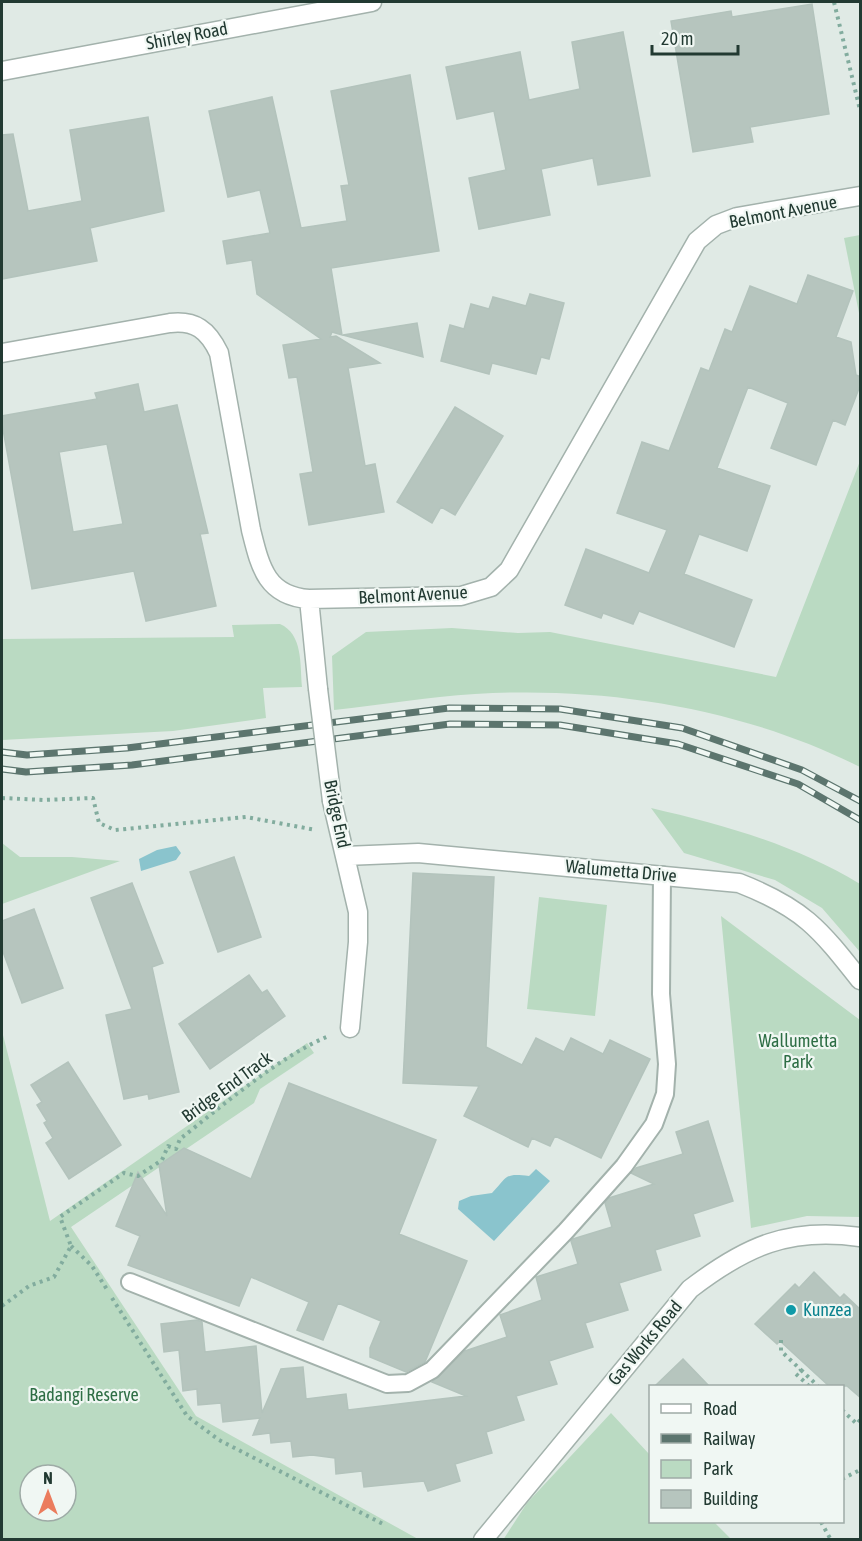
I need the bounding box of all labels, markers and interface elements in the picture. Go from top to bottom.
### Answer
street label: Shirley Road [144,17,229,54]
scale bar [652,18,738,56]
text: 20 m [661,28,693,49]
street label: Belmont Avenue [727,191,838,232]
street label: Belmont Avenue [358,581,468,608]
street label: Bridge End [320,778,355,850]
street label: Walumetta Drive [565,855,678,886]
park label: Wallumetta Park [759,1030,837,1072]
street label: Bridge End Track [177,1047,276,1126]
street label: Gas Works Road [603,1296,686,1389]
place label: Kunzea [803,1299,852,1320]
marker: Kunzea [784,1303,798,1317]
park label: Badangi Reserve [29,1384,139,1405]
legend [649,1385,844,1523]
text: Road [703,1398,737,1419]
text: Railway [703,1428,755,1449]
text: Park [703,1458,733,1479]
north arrow [18,1463,78,1523]
text: N [43,1469,53,1487]
text: Building [703,1488,758,1509]

